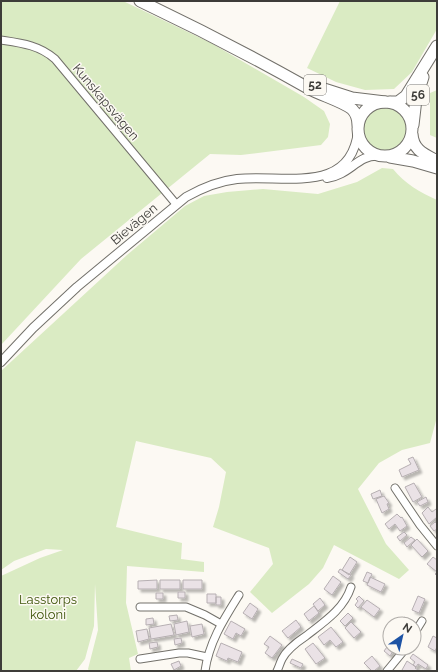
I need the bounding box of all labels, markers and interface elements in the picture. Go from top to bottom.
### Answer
street label: Kunskapsvägen [70,61,142,143]
road number: 52 [304,75,326,95]
road number: 56 [407,85,429,105]
street label: Bievägen [108,200,160,248]
park label: Lasstorps koloni [19,592,77,622]
north arrow [382,616,422,656]
text: N [400,620,414,636]

